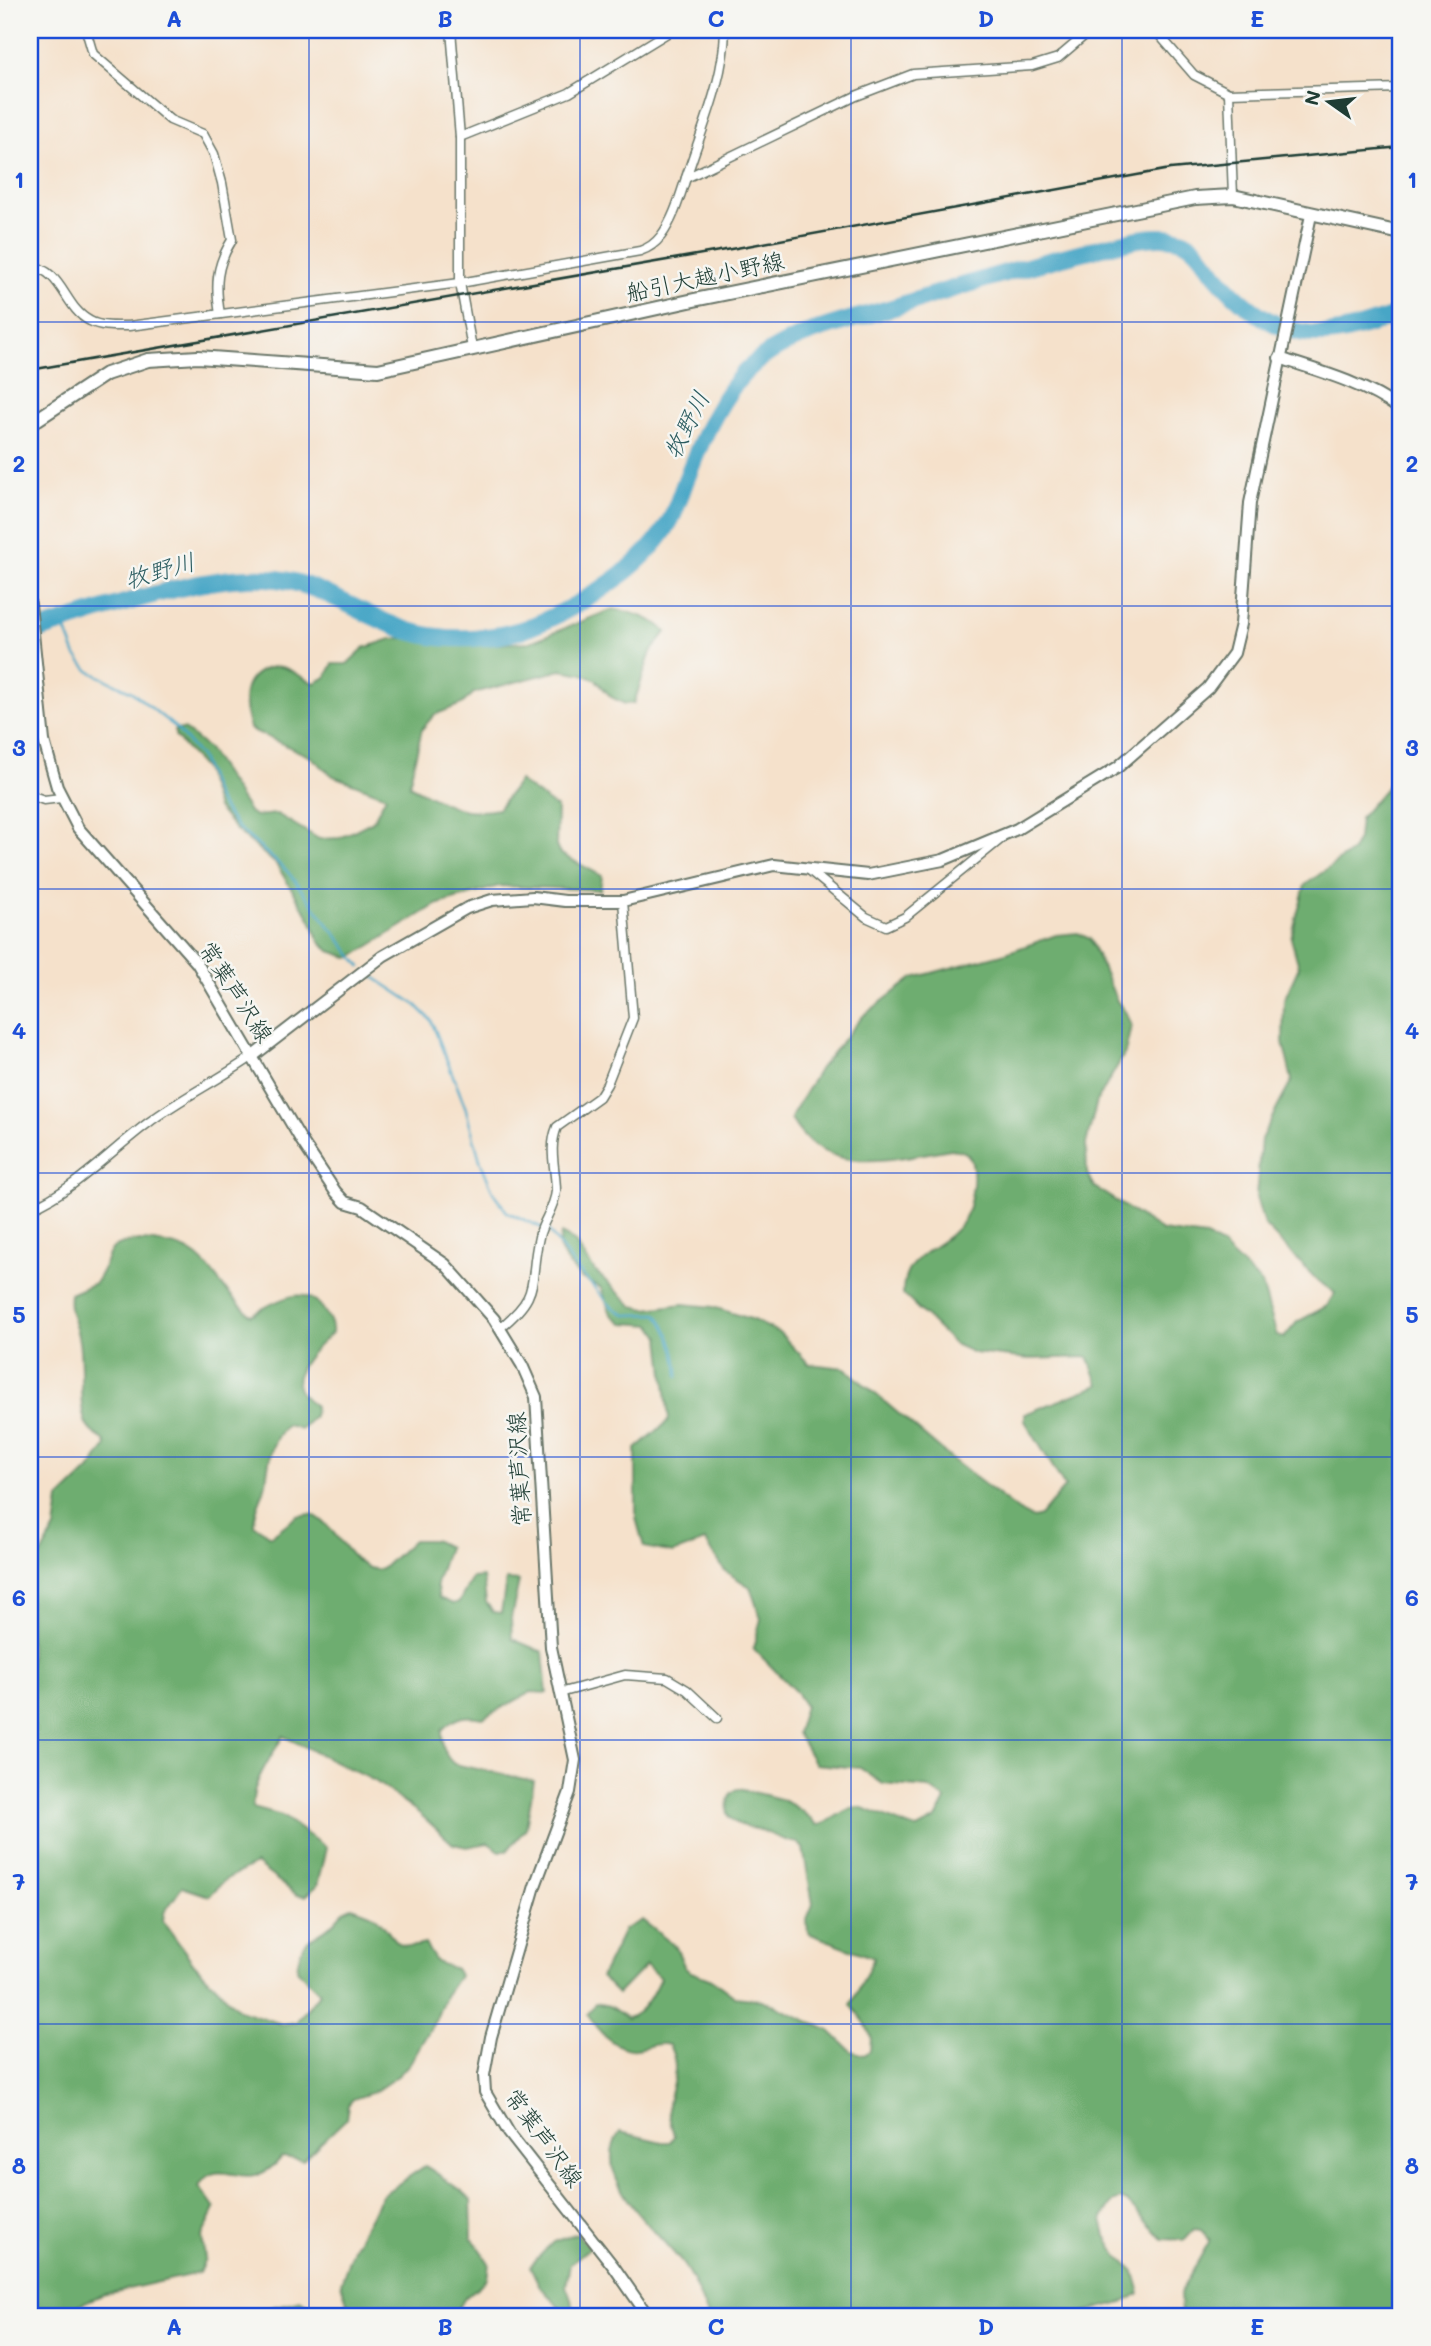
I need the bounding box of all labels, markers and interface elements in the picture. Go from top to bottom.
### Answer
text: A [166,3,182,33]
text: B [437,3,453,33]
text: C [707,3,725,33]
text: D [978,3,994,33]
text: E [1250,3,1264,33]
north arrow [1294,66,1364,136]
text: N [1298,88,1326,108]
text: 1 [14,164,24,194]
text: 1 [1407,164,1417,194]
street label: 船引大越小野線 [623,245,787,307]
water label: 牧野川 [656,385,716,463]
text: 2 [13,448,25,478]
text: 2 [1406,448,1418,478]
water label: 牧野川 [121,545,198,594]
text: 3 [12,732,26,762]
text: 3 [1405,732,1419,762]
street label: 常葉芦沢線 [193,935,281,1048]
text: 4 [12,1015,26,1045]
text: 4 [1405,1015,1419,1045]
text: 5 [12,1299,26,1329]
text: 5 [1405,1299,1419,1329]
street label: 常葉芦沢線 [500,1411,536,1527]
text: 6 [12,1582,26,1612]
text: 6 [1405,1582,1419,1612]
text: 7 [13,1866,26,1896]
text: 7 [1406,1866,1419,1896]
street label: 常葉芦沢線 [499,2082,591,2193]
text: 8 [12,2150,26,2180]
text: 8 [1405,2150,1419,2180]
text: A [166,2311,182,2341]
text: B [437,2311,453,2341]
text: C [707,2311,725,2341]
text: D [978,2311,994,2341]
text: E [1250,2311,1264,2341]

